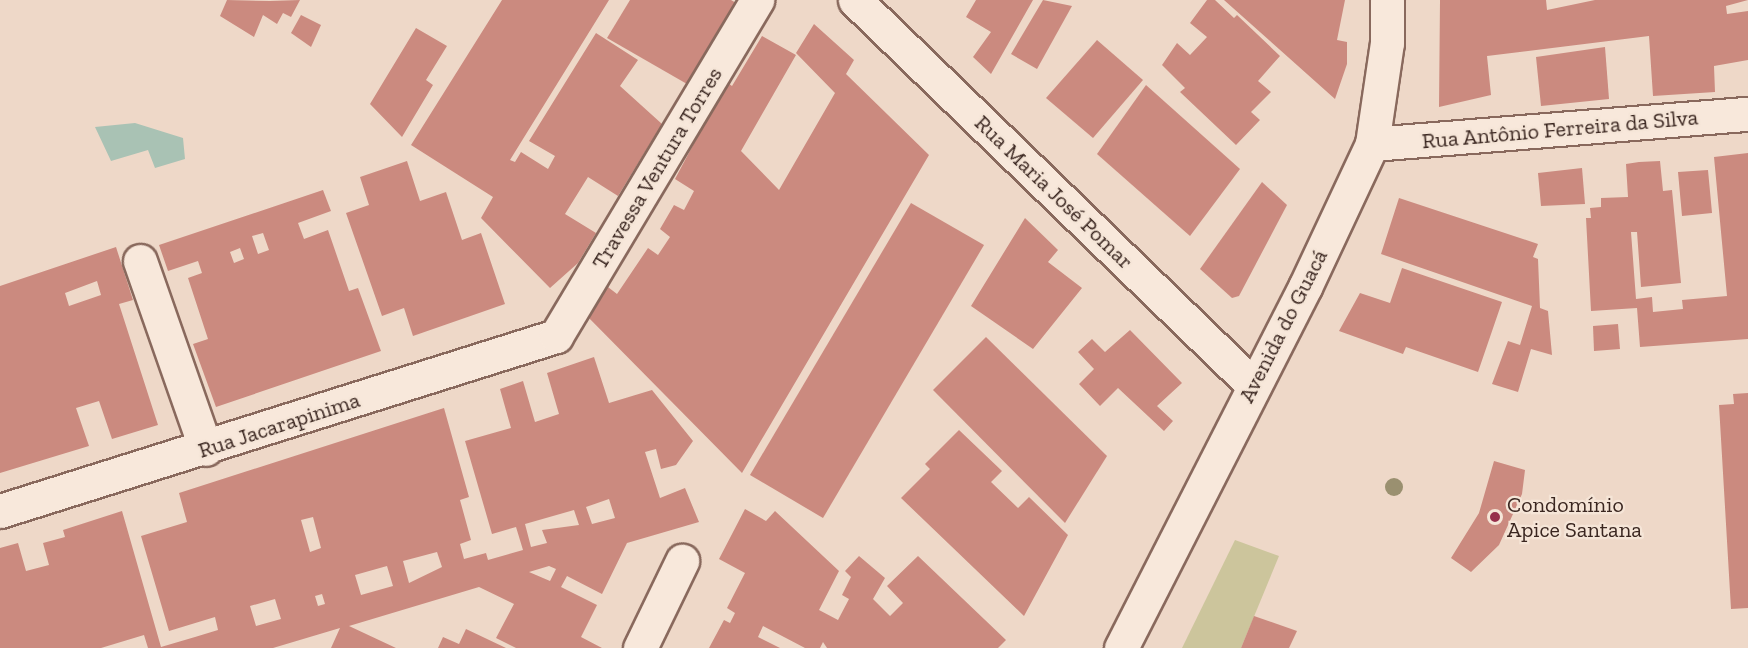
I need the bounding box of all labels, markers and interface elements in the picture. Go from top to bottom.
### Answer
street label: Travessa Ventura Torres [586,62,728,274]
street label: Rua Antônio Ferreira da Silva [1420,104,1700,154]
street label: Rua Maria José Pomar [969,109,1139,275]
street label: Avenida do Guacá [1233,245,1333,407]
street label: Rua Jacarapinima [195,386,363,464]
place label: Condomínio Apice Santana [1507,491,1642,542]
marker: Condomínio Apice Santana [1488,510,1502,524]

